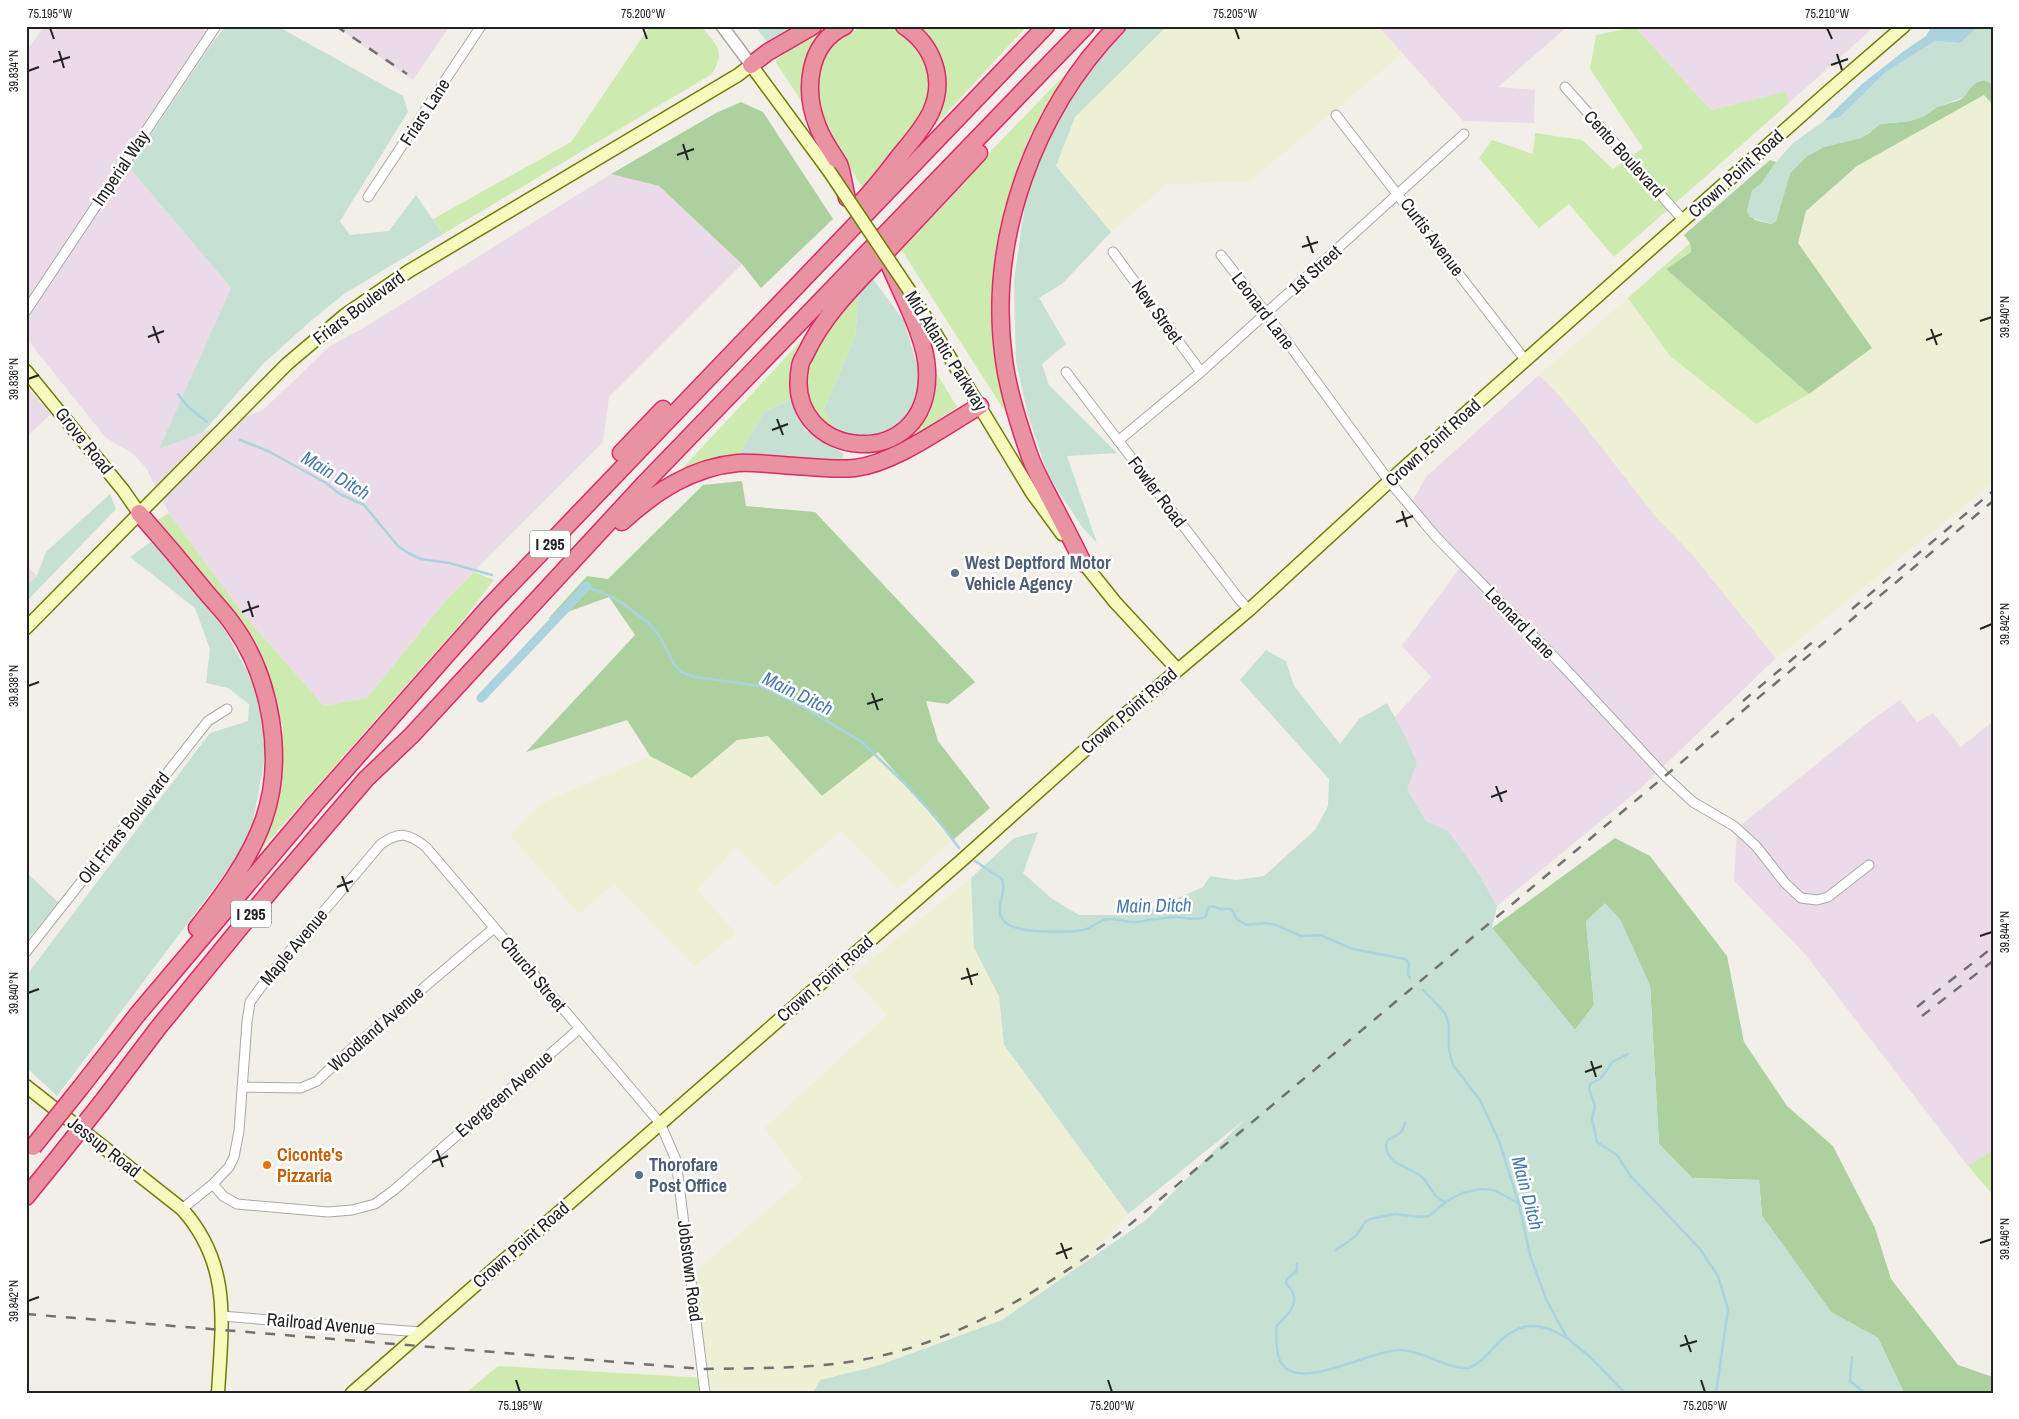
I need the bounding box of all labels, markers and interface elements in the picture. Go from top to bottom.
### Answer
text: 75.195°W [28,6,73,22]
text: 75.200°W [621,6,666,22]
text: 75.205°W [1213,6,1258,22]
text: 75.210°W [1805,6,1850,22]
text: 39.834°N [6,50,22,92]
street label: Friars Lane [394,73,456,150]
street label: Cento Boulevard [1578,104,1670,203]
street label: Imperial Way [86,124,155,211]
street label: Crown Point Road [1682,124,1789,223]
street label: Curtis Avenue [1395,192,1470,281]
street label: 1st Street [1283,239,1347,300]
street label: Friars Boulevard [308,265,410,350]
street label: Leonard Lane [1226,267,1301,355]
street label: New Street [1126,275,1189,349]
street label: Mid Atlantic Parkway [899,286,994,416]
text: 39.840°N [1997,296,2013,338]
text: 39.836°N [6,358,22,400]
street label: Crown Point Road [1379,393,1486,492]
street label: Grove Road [50,402,119,479]
water label: Main Ditch [297,444,375,506]
street label: Fowler Road [1122,451,1192,532]
road number: I 295 [530,530,570,558]
place label: West Deptford Motor Vehicle Agency [965,550,1111,596]
marker: West Deptford Motor Vehicle Agency [949,567,961,579]
street label: Leonard Lane [1480,581,1561,664]
text: 39.842°N [1997,603,2013,645]
street label: Crown Point Road [1075,662,1182,760]
text: 39.838°N [6,665,22,707]
water label: Main Ditch [758,665,838,721]
street label: Old Friars Boulevard [72,766,175,889]
water label: Main Ditch [1116,891,1192,919]
road number: I 295 [231,901,271,928]
street label: Maple Avenue [254,903,333,990]
text: 39.844°N [1997,911,2013,953]
street label: Crown Point Road [771,930,878,1028]
street label: Church Street [495,931,572,1017]
text: 39.840°N [6,972,22,1014]
street label: Woodland Avenue [322,980,429,1077]
street label: Evergreen Avenue [450,1044,558,1143]
street label: Jessup Road [63,1110,146,1183]
place label: Ciconte's Pizzaria [277,1142,343,1188]
place label: Thorofare Post Office [649,1152,727,1198]
water label: Main Ditch [1506,1153,1550,1233]
marker: Ciconte's Pizzaria [261,1159,273,1171]
marker: Thorofare Post Office [633,1169,645,1181]
street label: Crown Point Road [467,1196,574,1294]
text: 39.846°N [1997,1218,2013,1260]
street label: Jobstown Road [672,1219,709,1323]
text: 39.842°N [6,1280,22,1322]
street label: Railroad Avenue [266,1306,376,1341]
text: 75.195°W [498,1398,543,1414]
text: 75.200°W [1090,1398,1135,1414]
text: 75.205°W [1683,1398,1728,1414]

